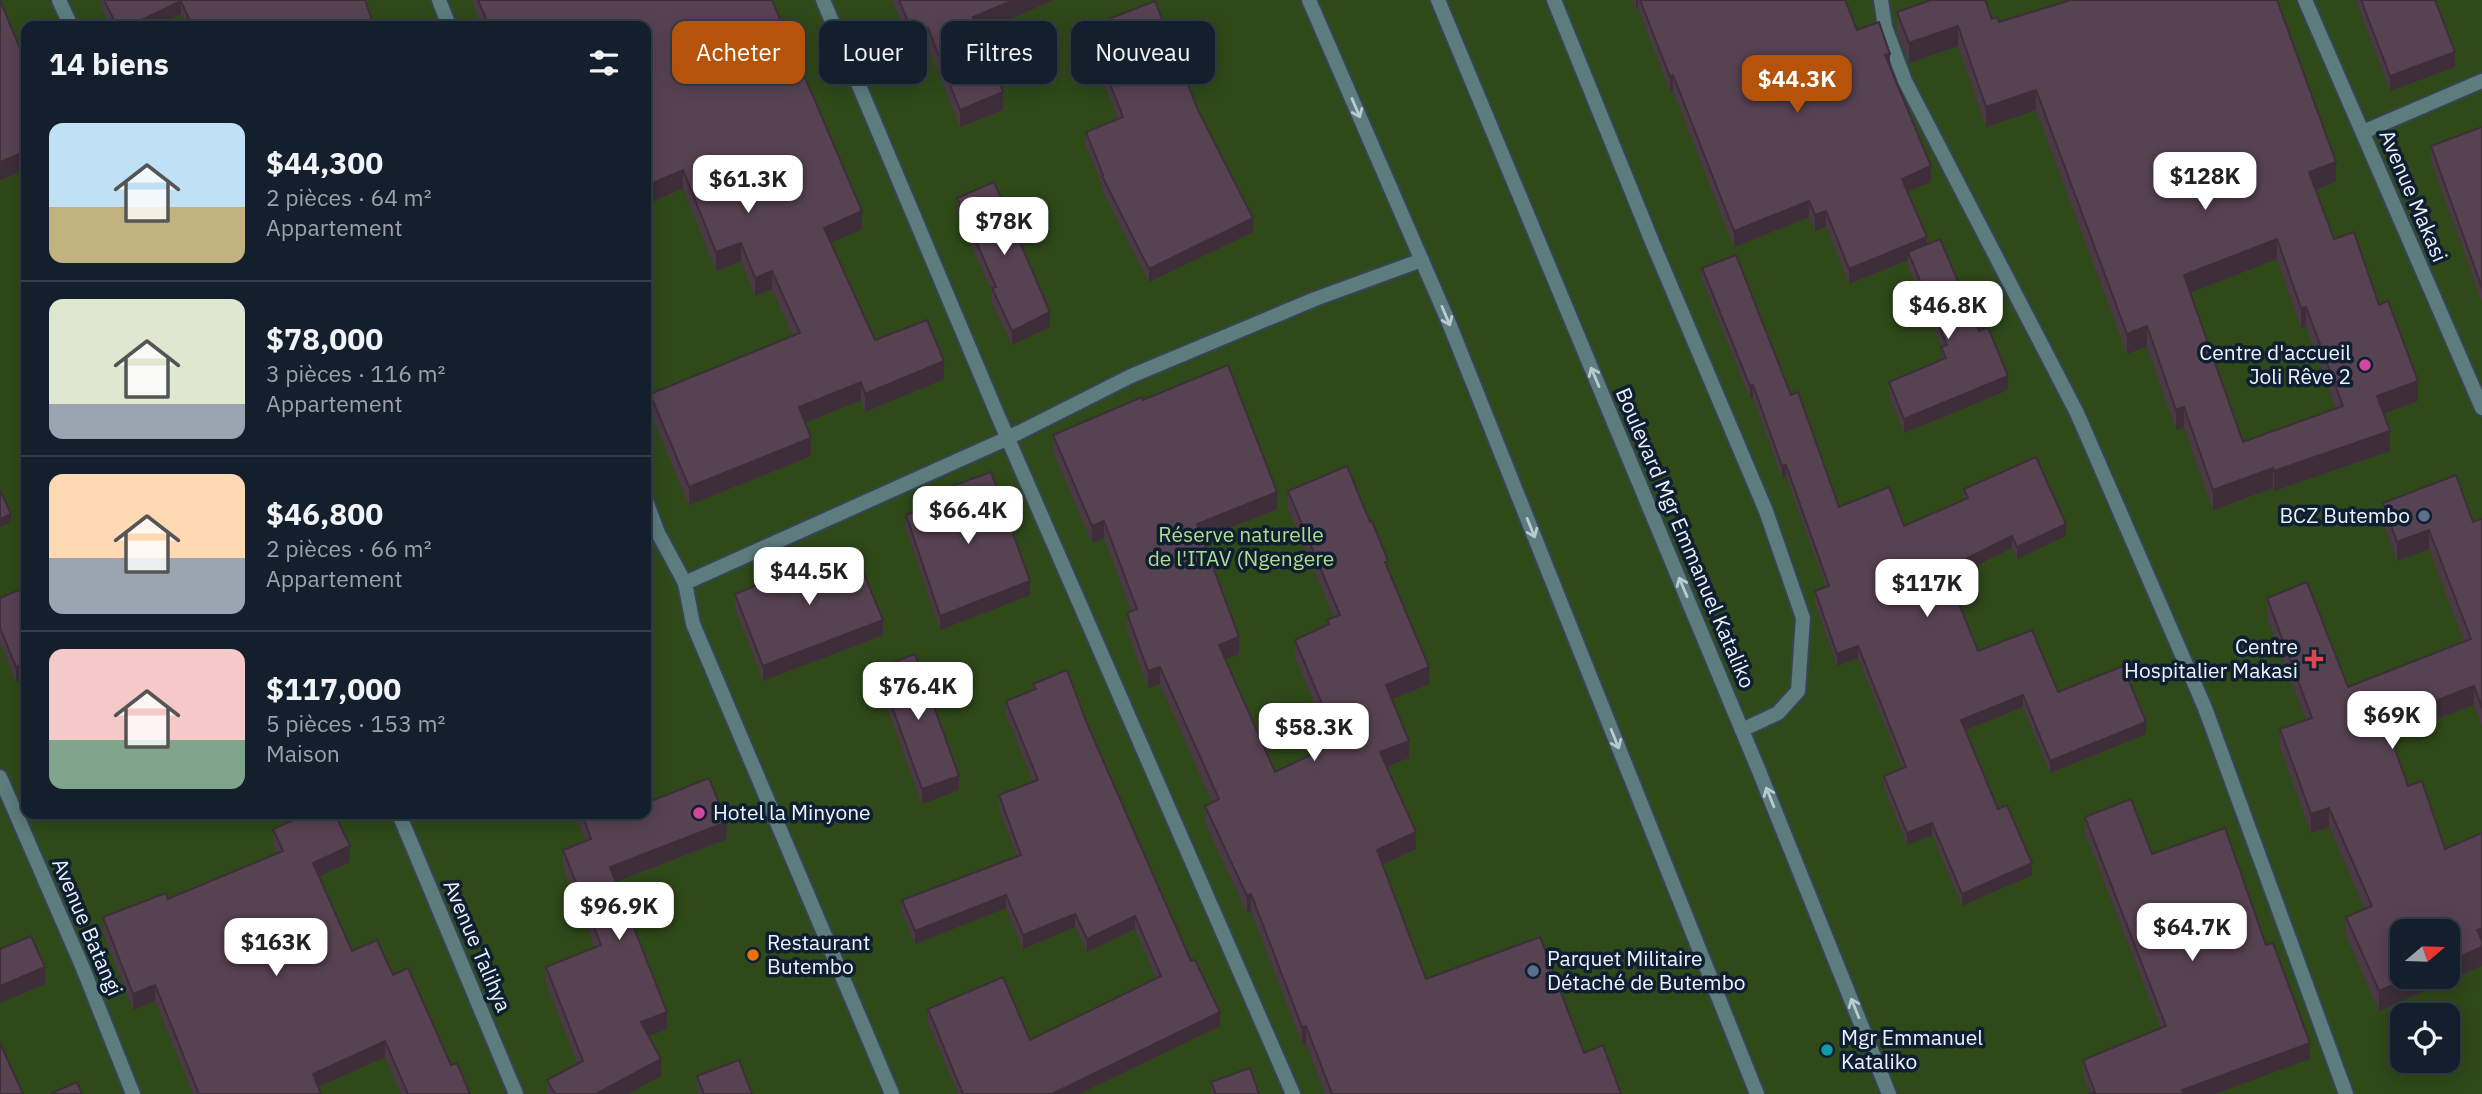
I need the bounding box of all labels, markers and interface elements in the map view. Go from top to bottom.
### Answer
chip: Acheter [672,21,805,84]
chip: Louer [819,21,927,84]
chip: Filtres [941,21,1057,84]
chip: Nouveau [1071,21,1215,84]
text: 14 biens [49,44,169,83]
icon: filters [585,44,623,82]
pin: $44.3K [1740,55,1854,115]
text: $44.3K [1758,63,1836,93]
one-way arrow [1350,96,1363,118]
street label: Avenue Makasi [2373,125,2454,266]
text: $44,300 [266,143,383,182]
icon: home [105,151,189,235]
pin: $128K [2156,152,2254,212]
pin: $61.3K [691,156,805,215]
text: $128K [2169,160,2241,190]
text: $61.3K [709,163,787,193]
text: 2 pièces · 64 m² [266,182,432,212]
pin: $78K [963,198,1045,257]
text: $78K [975,205,1033,235]
text: Appartement [266,212,403,242]
pin: $46.8K [1891,282,2005,341]
text: $46.8K [1909,289,1987,319]
one-way arrow [1441,305,1454,327]
text: $78,000 [266,319,383,358]
icon: home [105,327,189,411]
place label: Centre d'accueil Joli Rêve 2 [2199,338,2351,390]
marker: Centre d'accueil Joli Rêve 2 [2357,357,2373,373]
text: 3 pièces · 116 m² [266,358,445,388]
one-way arrow [1588,366,1601,388]
street label: Boulevard Mgr Emmanuel Kataliko [1610,383,1762,692]
text: Appartement [266,388,403,418]
pin: $66.4K [911,486,1025,546]
text: $46,800 [266,494,383,533]
text: $66.4K [929,494,1007,524]
place label: BCZ Butembo [2279,501,2410,529]
icon: home [105,502,189,586]
marker: BCZ Butembo [2416,508,2432,524]
one-way arrow [1525,516,1538,538]
park label: Réserve naturelle de l'ITAV (Ngengere [1148,520,1334,572]
text: 2 pièces · 66 m² [266,533,432,563]
pin: $44.5K [752,548,866,607]
text: $44.5K [770,555,848,585]
pin: $117K [1878,560,1976,619]
text: Appartement [266,563,403,593]
text: $117K [1891,567,1963,597]
one-way arrow [1675,576,1688,598]
place label: Centre Hospitalier Makasi [2124,632,2298,684]
marker: Centre Hospitalier Makasi [2304,649,2324,669]
pin: $76.4K [861,662,975,722]
text: $117,000 [266,669,401,708]
text: $76.4K [879,670,957,700]
icon: home [105,677,189,761]
pin: $69K [2351,692,2433,751]
text: $69K [2363,699,2421,729]
pin: $58.3K [1257,704,1371,763]
text: 5 pièces · 153 m² [266,708,445,738]
text: $58.3K [1275,711,1353,741]
one-way arrow [1610,728,1623,749]
text: Maison [266,738,340,768]
one-way arrow [1762,786,1775,808]
place label: Hotel la Minyone [713,798,871,826]
marker: Hotel la Minyone [691,805,707,821]
street label: Avenue Batangi [46,854,129,1000]
street label: Avenue Talihya [437,875,518,1016]
pin: $96.9K [562,883,676,942]
text: $96.9K [580,890,658,920]
pin: $64.7K [2135,904,2249,963]
text: $64.7K [2153,911,2231,941]
pin: $163K [227,918,325,978]
north arrow [2390,919,2460,989]
map controls [2390,919,2460,1073]
text: $163K [240,926,312,956]
place label: Restaurant Butembo [767,928,870,980]
place label: Parquet Militaire Détaché de Butembo [1547,944,1746,996]
marker: Restaurant Butembo [745,947,761,963]
marker: Parquet Militaire Détaché de Butembo [1525,963,1541,979]
one-way arrow [1847,998,1860,1019]
button: locate [2390,1003,2460,1073]
place label: Mgr Emmanuel Kataliko [1841,1023,1983,1075]
marker: Mgr Emmanuel Kataliko [1819,1042,1835,1058]

